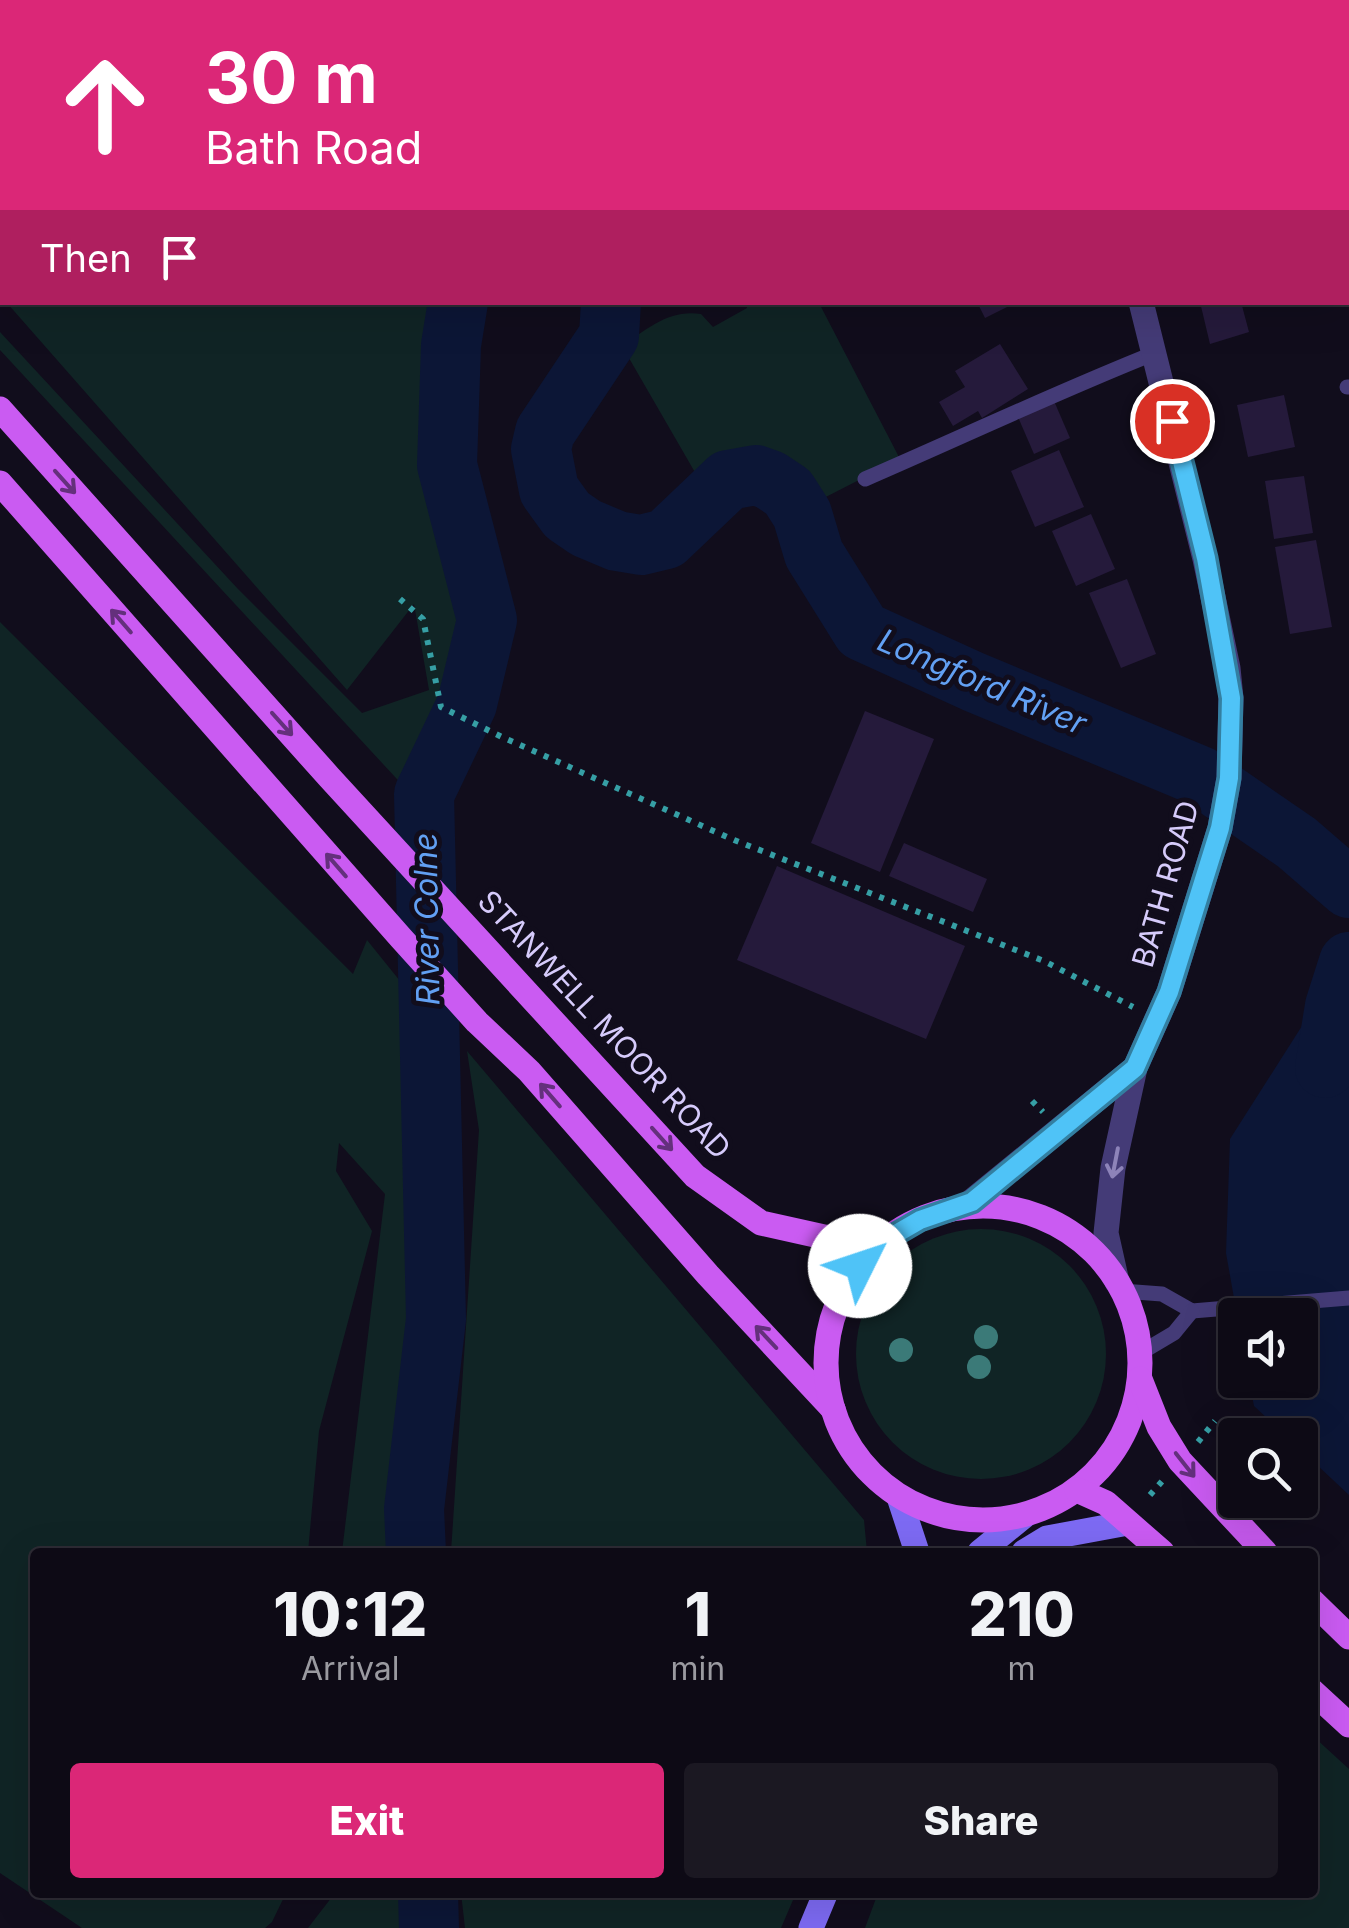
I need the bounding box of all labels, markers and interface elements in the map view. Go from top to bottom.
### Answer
text: 30 m [205,35,378,120]
icon: ahead [40,40,170,170]
text: Bath Road [205,120,422,175]
icon: arrive [152,230,207,285]
text: Then [40,235,132,281]
pin [1130,379,1215,464]
icon: arrive [1145,394,1200,449]
one-way arrow [53,469,76,494]
one-way arrow [110,609,133,634]
water label: Longford River [872,620,1093,743]
one-way arrow [270,711,293,736]
street label: BATH ROAD [1124,796,1206,971]
water label: River Colne [405,832,448,1006]
one-way arrow [325,853,348,878]
street label: STANWELL MOOR ROAD [471,883,738,1166]
one-way arrow [539,1083,562,1108]
one-way arrow [650,1126,673,1151]
one-way arrow [1105,1146,1124,1179]
position arrow [808,1214,912,1318]
map controls [1218,1298,1318,1518]
button: sound [1218,1298,1318,1398]
one-way arrow [754,1326,778,1350]
button: search [1218,1418,1318,1518]
one-way arrow [1174,1451,1196,1477]
text: 10:12 [273,1578,427,1650]
text: 1 [685,1578,711,1650]
text: 210 [968,1578,1075,1650]
text: Arrival [301,1649,399,1688]
text: min [670,1649,725,1688]
text: m [1008,1649,1036,1688]
button: Exit [70,1763,664,1878]
button: Share [684,1763,1278,1878]

